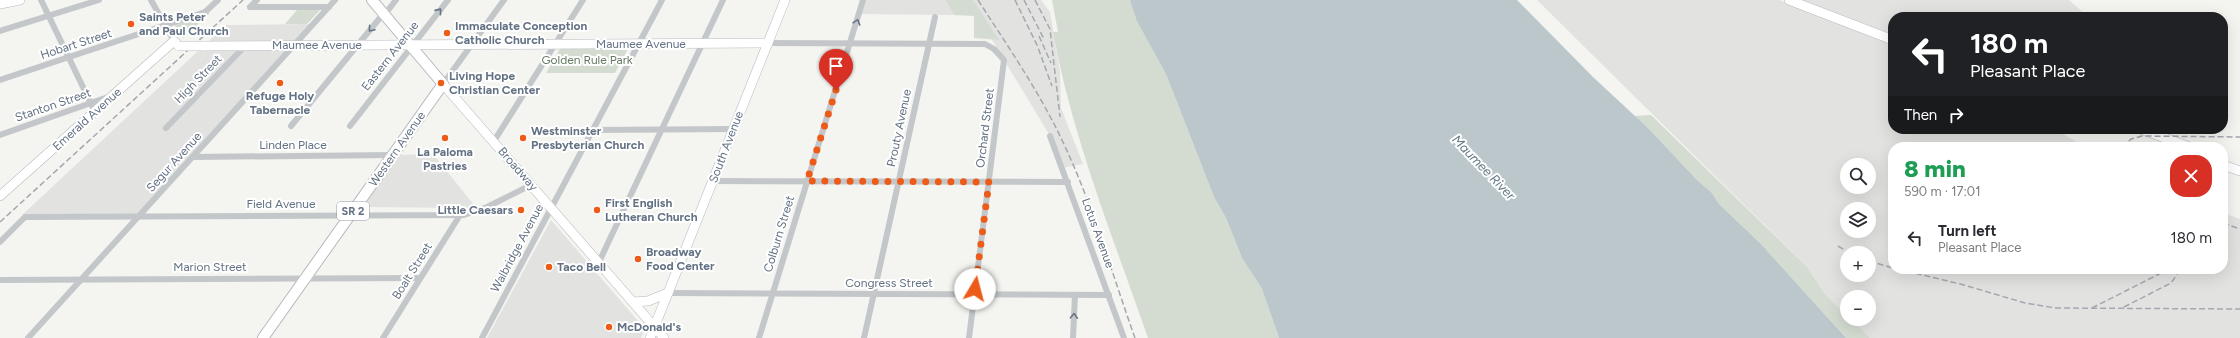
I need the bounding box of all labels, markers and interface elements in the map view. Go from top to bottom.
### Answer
one-way arrow [434,9,441,16]
place label: Saints Peter and Paul Church [139,10,229,38]
street label: Eastern Avenue [359,18,422,93]
one-way arrow [852,18,861,25]
marker: Saints Peter and Paul Church [126,19,136,29]
place label: Immaculate Conception Catholic Church [455,19,588,47]
one-way arrow [368,24,375,31]
street label: Hobart Street [39,26,114,62]
text: 180 m [1970,26,2048,60]
marker: Immaculate Conception Catholic Church [442,28,452,38]
icon: left [1904,28,1956,80]
street label: Maumee Avenue [596,37,686,51]
street label: Maumee Avenue [272,38,362,52]
pin [819,49,853,90]
street label: High Street [171,51,225,106]
park label: Golden Rule Park [541,53,633,67]
icon: arrive [825,55,847,77]
text: Pleasant Place [1970,60,2085,82]
place label: Living Hope Christian Center [449,69,540,97]
marker: Refuge Holy Tabernacle [275,78,285,88]
marker: Living Hope Christian Center [436,78,446,88]
street label: Emerald Avenue [50,84,124,153]
street label: Stanton Street [13,85,93,125]
street label: Prouty Avenue [884,87,914,168]
street label: Orchard Street [973,87,997,169]
place label: Refuge Holy Tabernacle [246,89,314,117]
icon: right [1945,104,1967,126]
text: Then [1904,106,1937,124]
street label: Western Avenue [366,108,428,189]
street label: South Avenue [706,109,746,185]
place label: Westminster Presbyterian Church [531,124,644,152]
street label: Segur Avenue [144,129,205,195]
water label: Maumee River [1449,132,1519,203]
marker: La Paloma Pastries [440,133,450,143]
marker: Westminster Presbyterian Church [518,133,528,143]
street label: Linden Place [259,138,327,152]
street label: Broadway [495,144,541,194]
place label: La Paloma Pastries [417,145,473,173]
text: 8 min [1904,154,1966,183]
button: close [2170,155,2212,197]
map controls [1840,158,1876,326]
button: search [1840,158,1876,194]
text: 590 m · 17:01 [1904,184,1981,199]
street label: Colburn Street [761,194,797,274]
place label: First English Lutheran Church [605,196,698,224]
street label: Lotus Avenue [1079,196,1117,270]
street label: Field Avenue [246,197,316,211]
street label: Walbridge Avenue [488,201,546,294]
road number: SR 2 [337,202,369,220]
button: layers [1840,202,1876,238]
place label: Little Caesars [437,203,513,217]
marker: Little Caesars [516,205,526,215]
marker: First English Lutheran Church [592,205,602,215]
text: Turn left [1938,222,1996,240]
icon: left [1904,227,1926,249]
text: 180 m [2171,229,2212,247]
street label: Boalt Street [389,240,435,302]
text: Pleasant Place [1938,240,2021,255]
place label: Broadway Food Center [646,245,715,273]
button: + [1840,246,1876,282]
marker: Broadway Food Center [633,254,643,264]
street label: Marion Street [173,260,247,274]
place label: Taco Bell [557,260,606,274]
marker: Taco Bell [544,262,554,272]
position arrow [954,268,996,310]
street label: Congress Street [845,276,933,290]
button: − [1840,290,1876,326]
one-way arrow [1070,313,1078,319]
place label: McDonald's [617,320,681,334]
marker: McDonald's [604,322,614,332]

